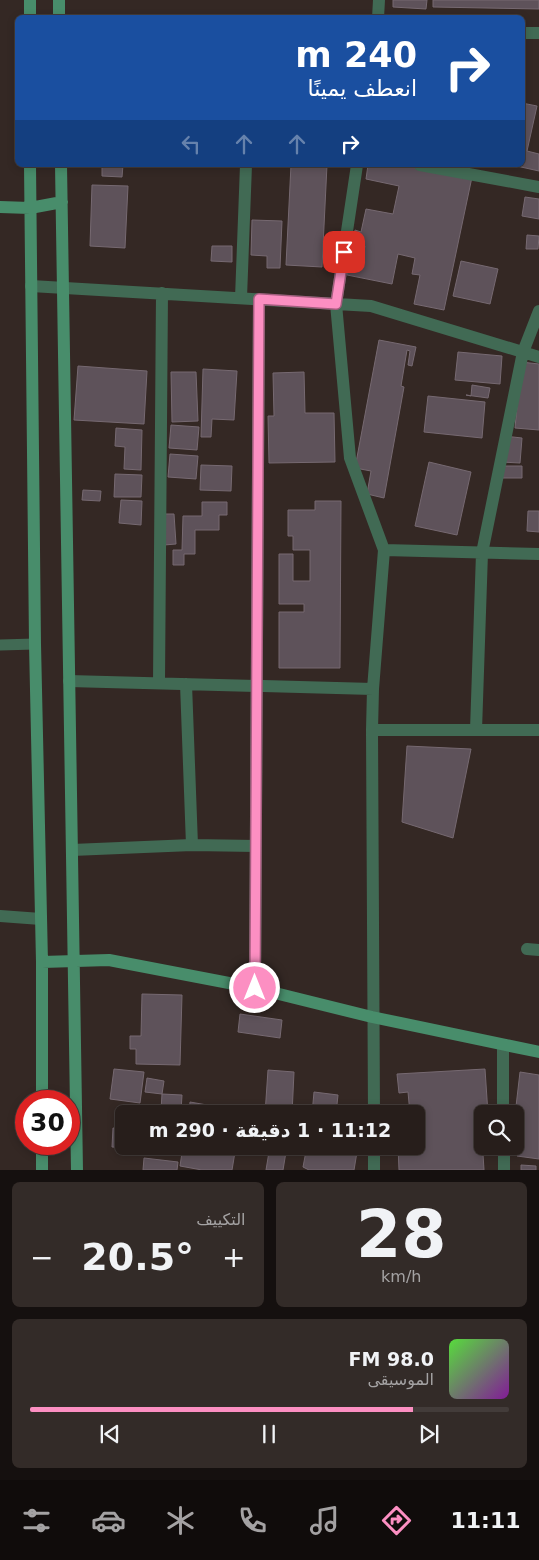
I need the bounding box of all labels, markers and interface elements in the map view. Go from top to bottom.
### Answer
text: 240 m [295,35,417,75]
icon: right [435,35,500,100]
text: انعطف يمينًا [308,76,417,101]
icon: left [177,130,205,158]
icon: ahead [230,130,258,158]
icon: ahead [283,130,311,158]
icon: right [336,130,364,158]
pin [323,231,365,273]
icon: arrive [330,238,358,266]
position arrow [228,961,280,1013]
speed limit sign: 30 [15,1090,80,1155]
map controls [474,1105,524,1155]
button: search [474,1105,524,1155]
text: 11:12 · 1 دقيقة · 290 m [149,1119,391,1141]
text: 28 [356,1197,446,1272]
text: التكييف [196,1210,246,1229]
text: 20.5° [81,1235,194,1279]
text: − [30,1241,53,1274]
text: + [222,1241,245,1274]
text: km/h [381,1267,421,1286]
text: 98.0 FM [349,1348,434,1370]
text: الموسيقى [368,1370,434,1389]
icon: previous [96,1420,124,1448]
icon: pause [255,1420,283,1448]
icon: next [415,1420,443,1448]
icon: filters [19,1503,54,1538]
icon: car [91,1503,126,1538]
icon: climate [163,1503,198,1538]
icon: phone [235,1503,270,1538]
icon: music [307,1503,342,1538]
icon: directions [379,1503,414,1538]
text: 11:11 [450,1508,521,1533]

